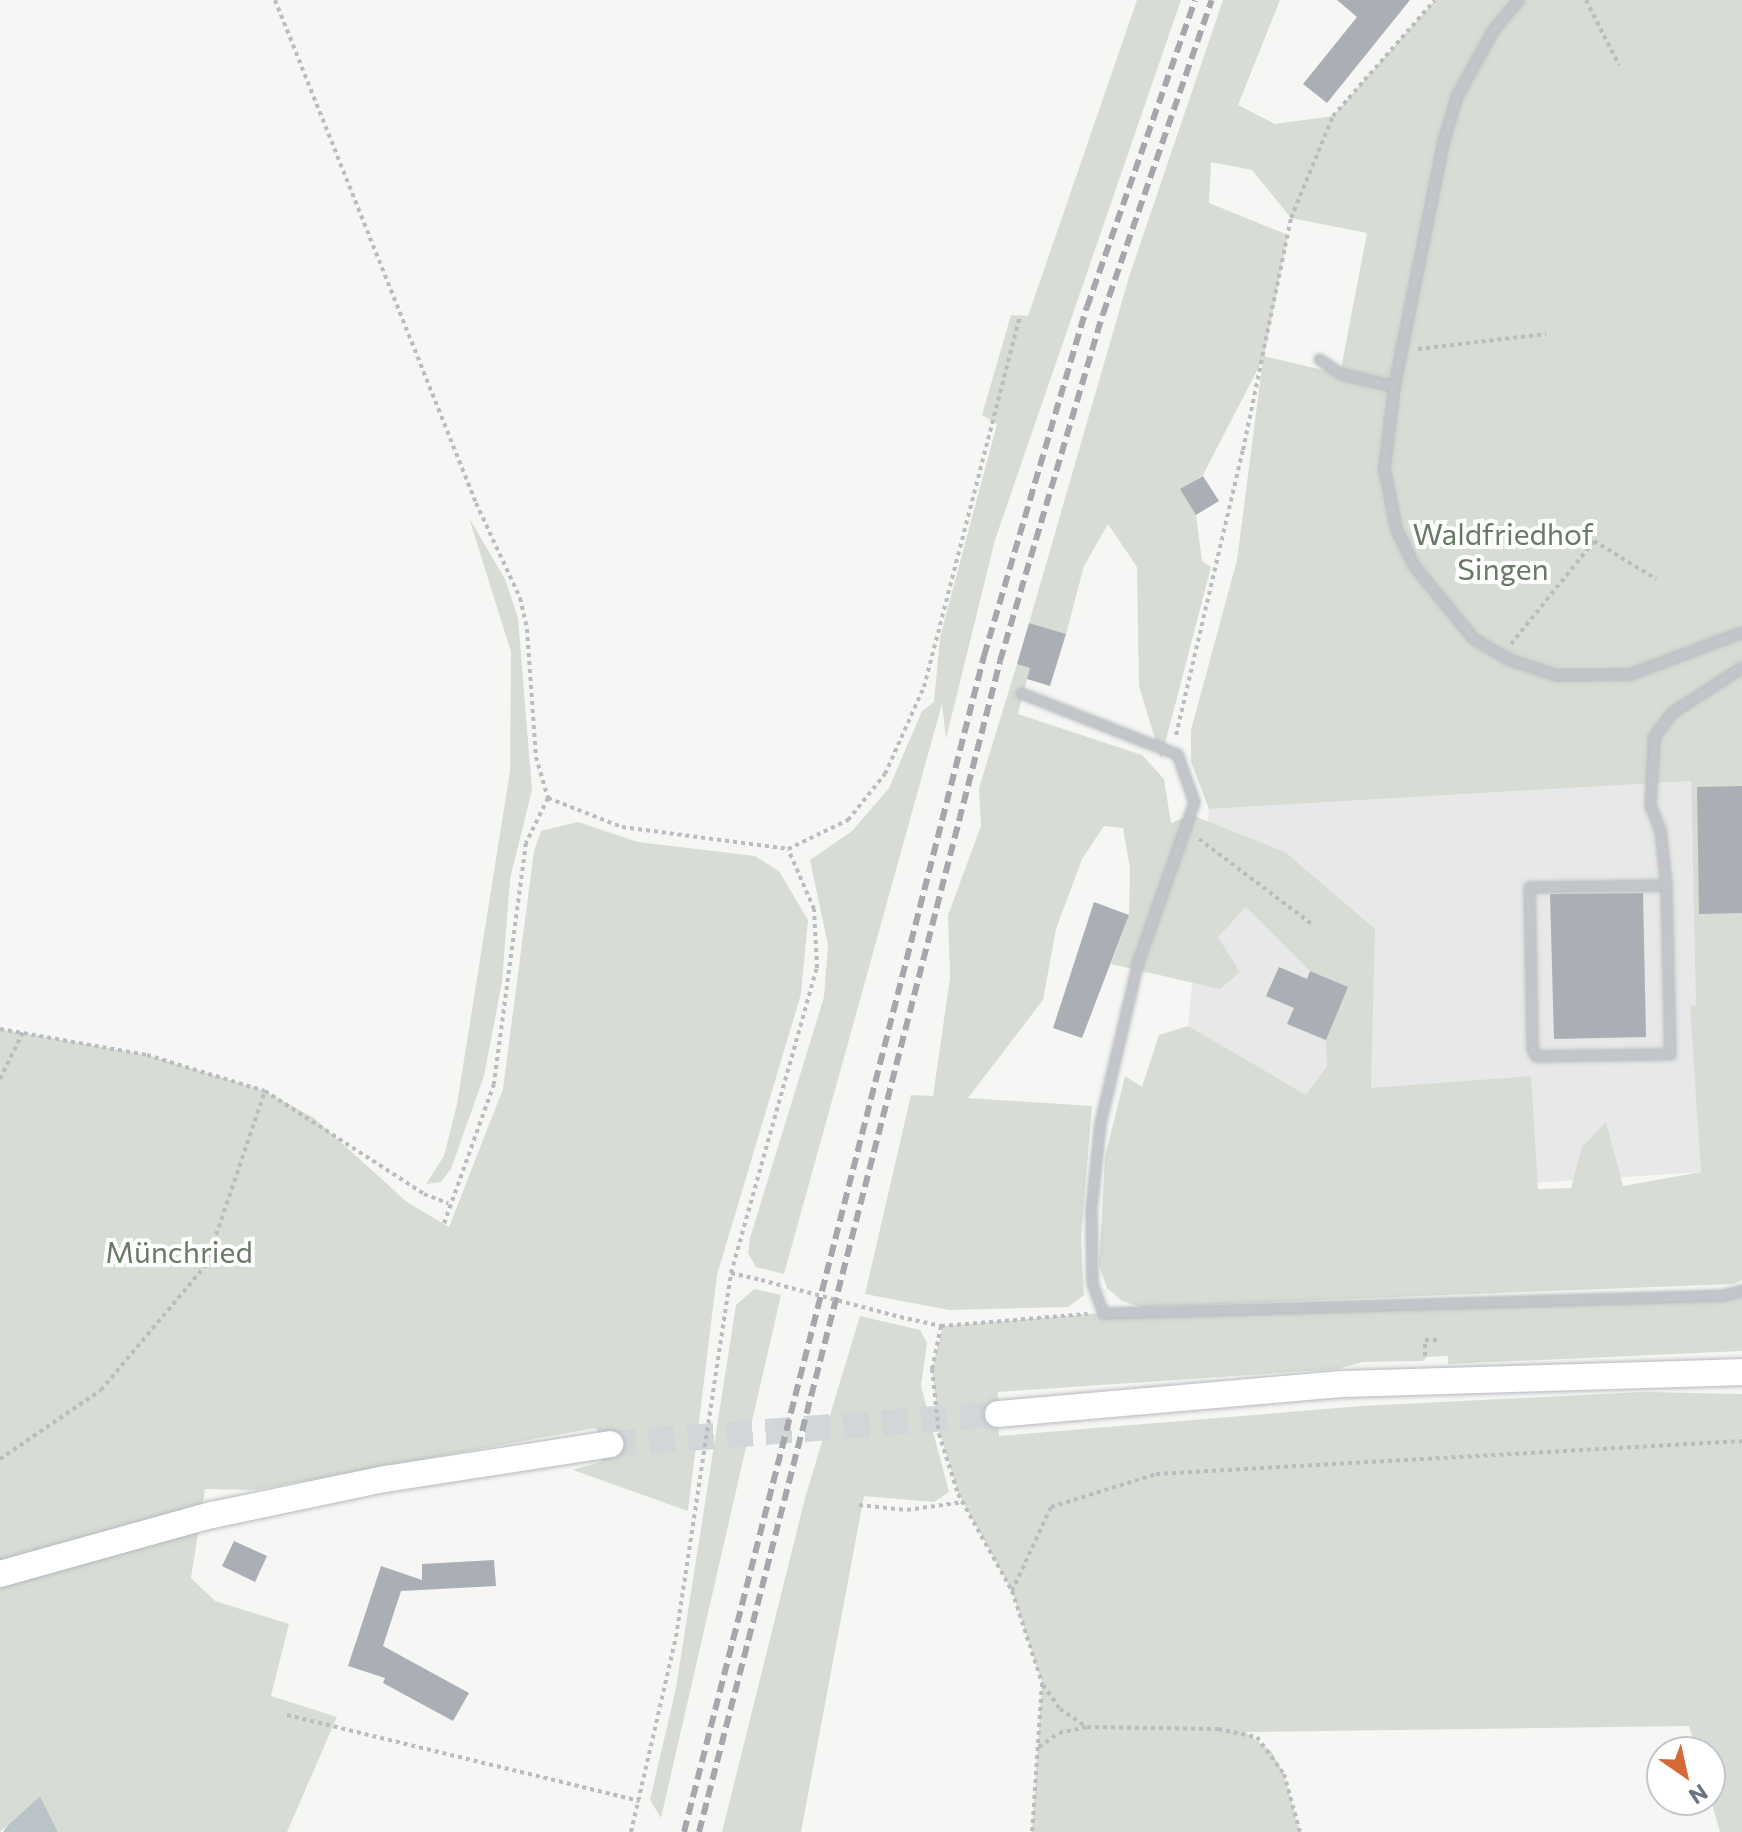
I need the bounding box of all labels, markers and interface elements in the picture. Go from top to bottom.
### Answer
park label: Waldfriedhof Singen [1412,515,1594,586]
park label: Münchried [105,1233,253,1269]
north arrow [1646,1736,1726,1816]
text: N [1684,1779,1713,1810]

